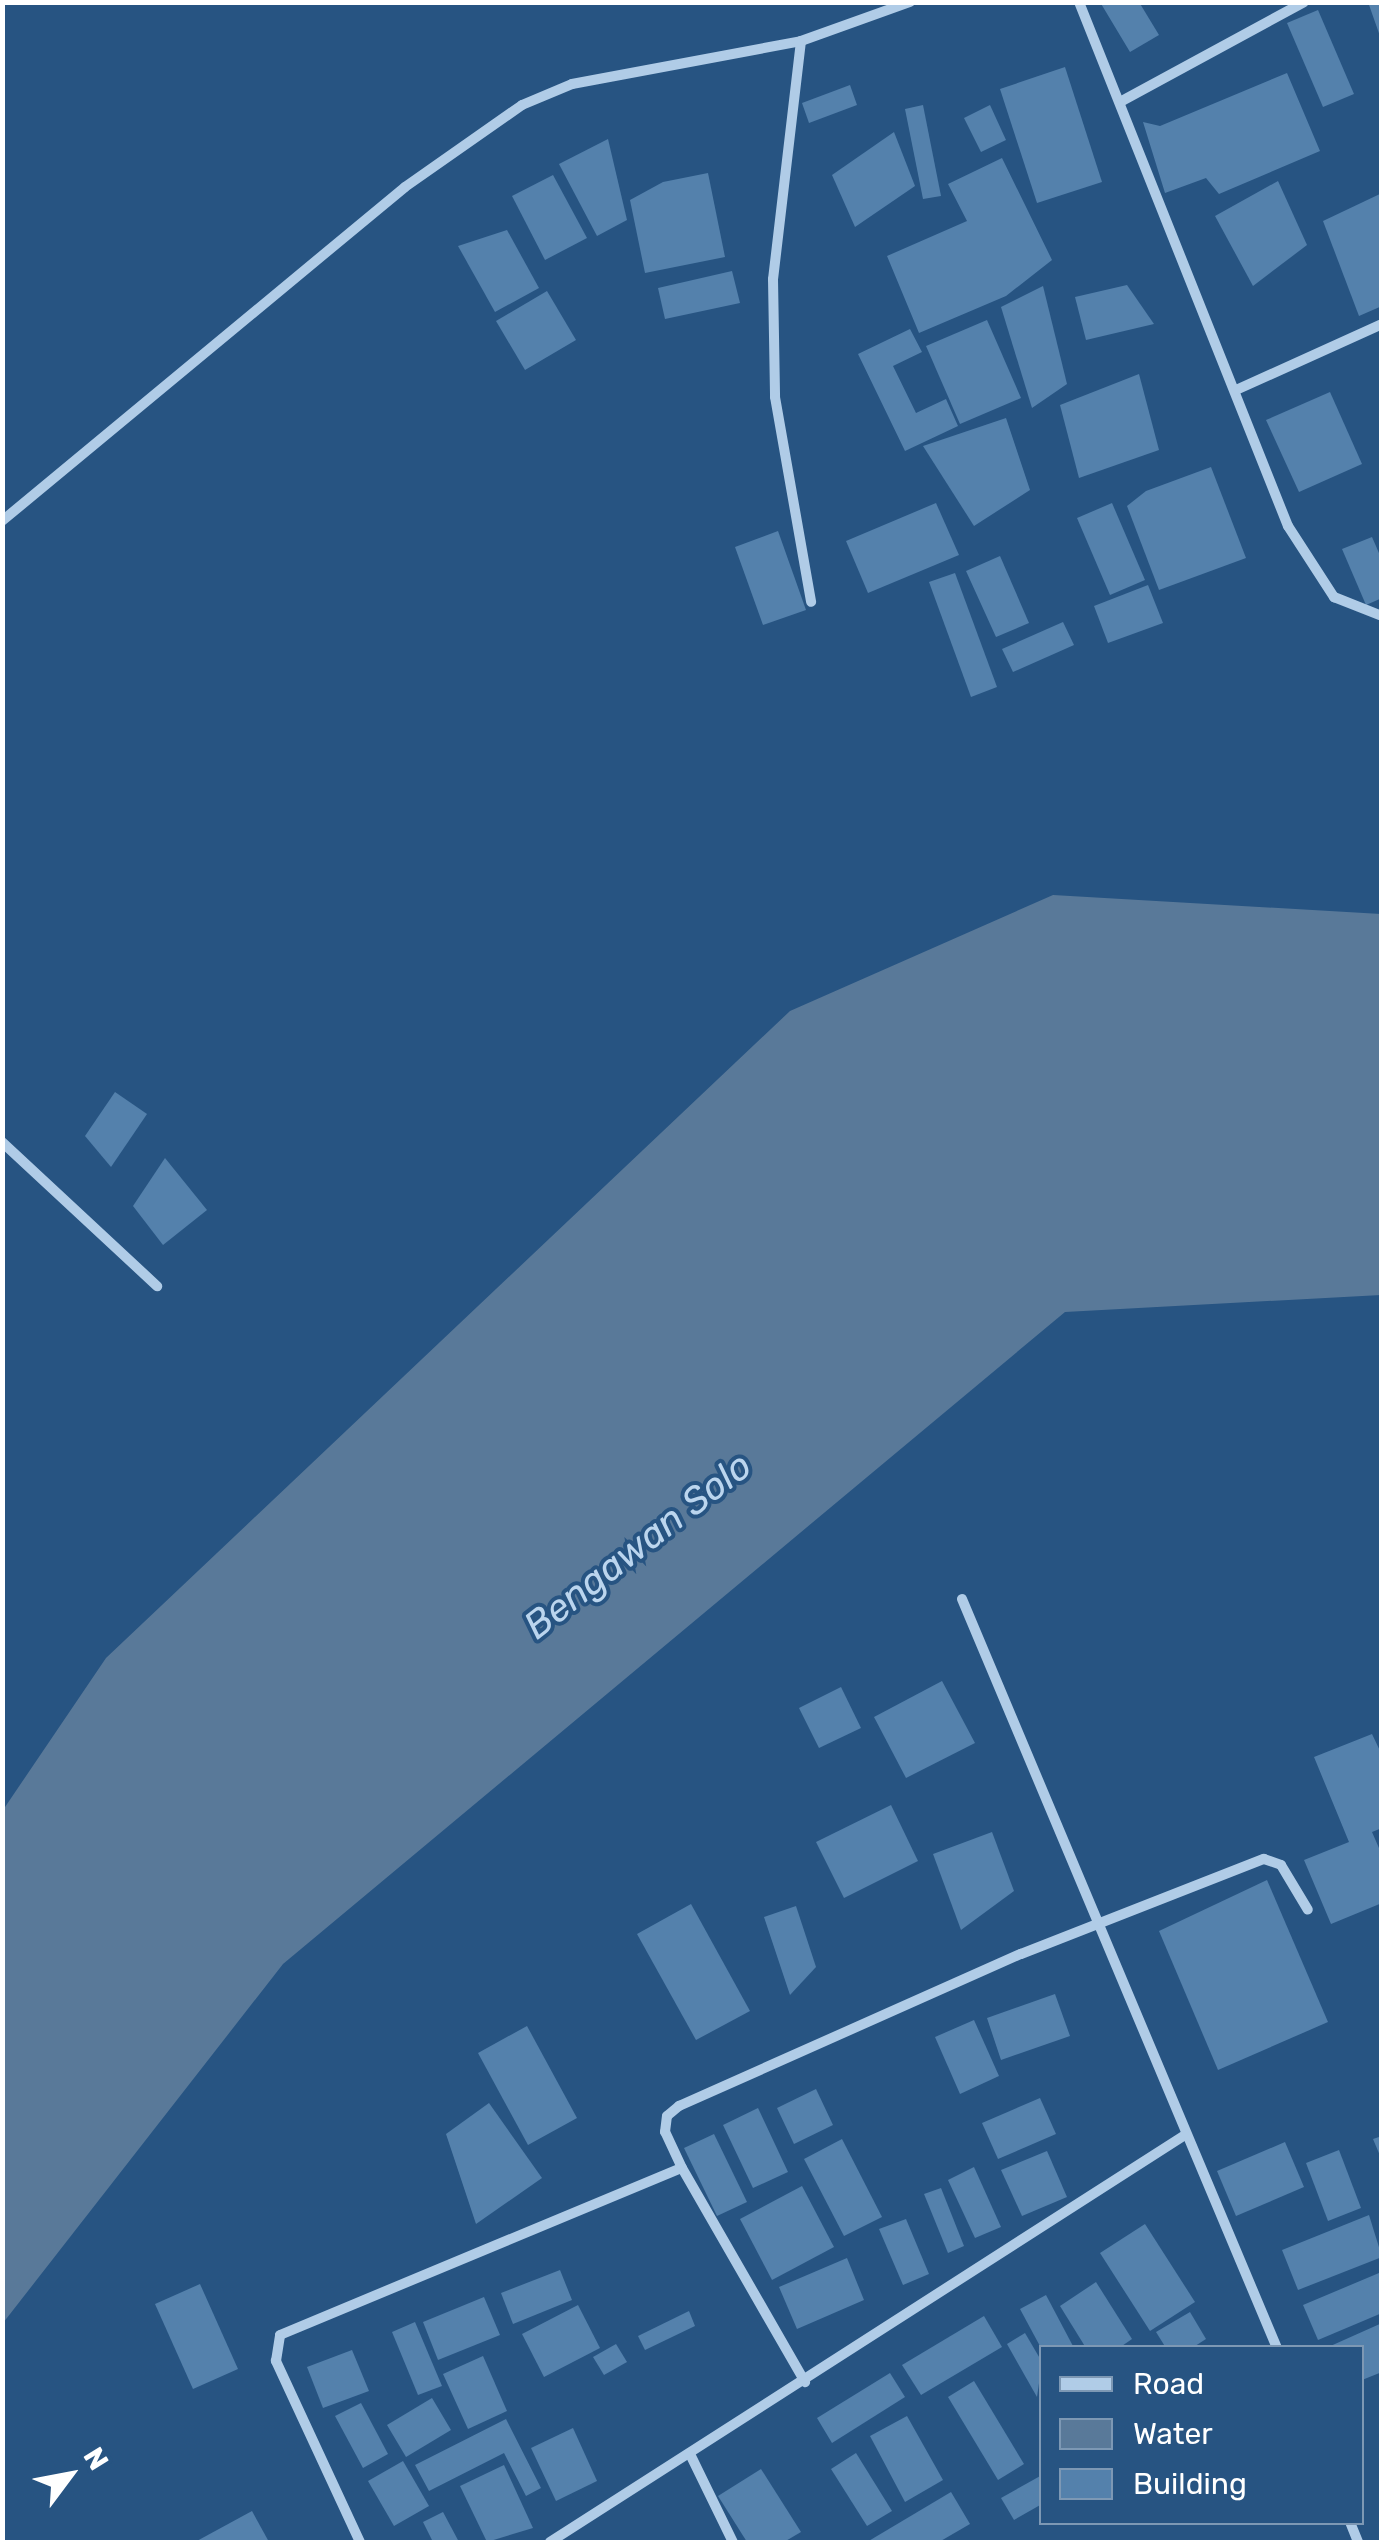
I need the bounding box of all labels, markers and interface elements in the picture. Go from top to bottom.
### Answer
water label: Bengawan Solo [515,1443,761,1649]
legend [1039,2345,1364,2525]
text: Road [1133,2366,1204,2402]
text: Water [1133,2416,1213,2452]
north arrow [20,2425,120,2525]
text: N [77,2442,115,2476]
text: Building [1133,2466,1247,2502]

